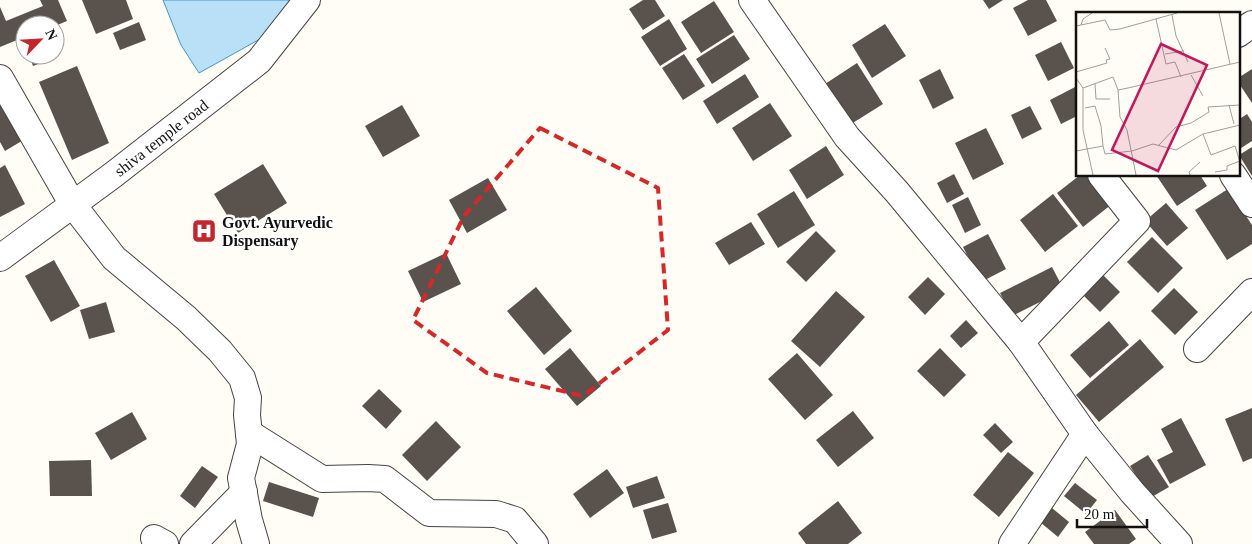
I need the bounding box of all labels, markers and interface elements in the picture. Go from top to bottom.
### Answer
inset map [1076,12,1240,176]
north arrow [15,15,65,65]
text: N [42,27,60,42]
street label: shiva temple road [111,96,211,179]
place label: Govt. Ayurvedic Dispensary [222,214,333,250]
hospital icon: Govt. Ayurvedic Dispensary [191,218,217,244]
scale bar [1077,496,1147,528]
text: 20 m [1084,506,1115,522]

